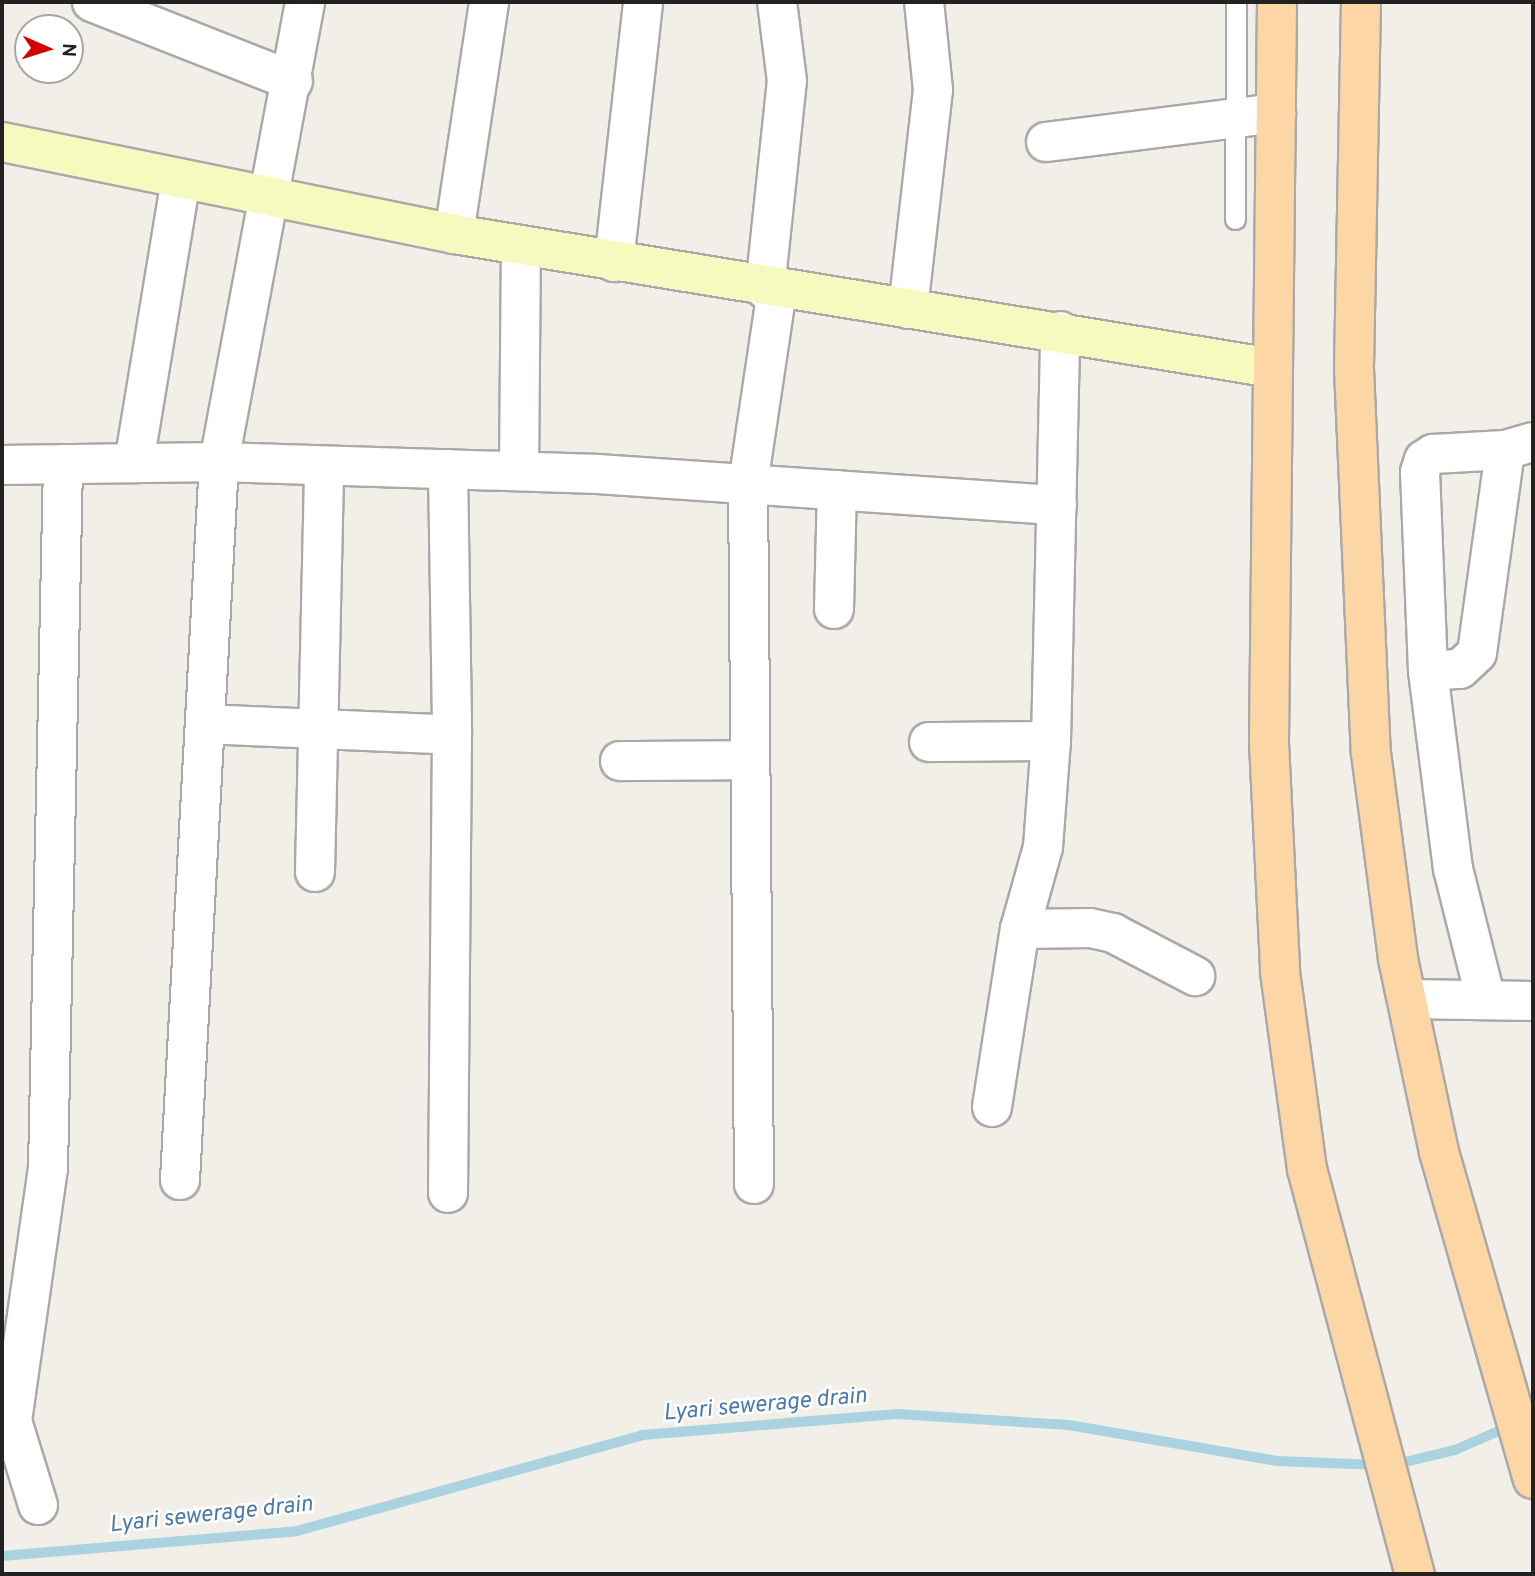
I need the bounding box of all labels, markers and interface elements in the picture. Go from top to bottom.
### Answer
north arrow [14,14,84,84]
text: N [56,43,80,57]
water label: Lyari sewerage drain [662,1383,868,1429]
water label: Lyari sewerage drain [108,1492,314,1540]

